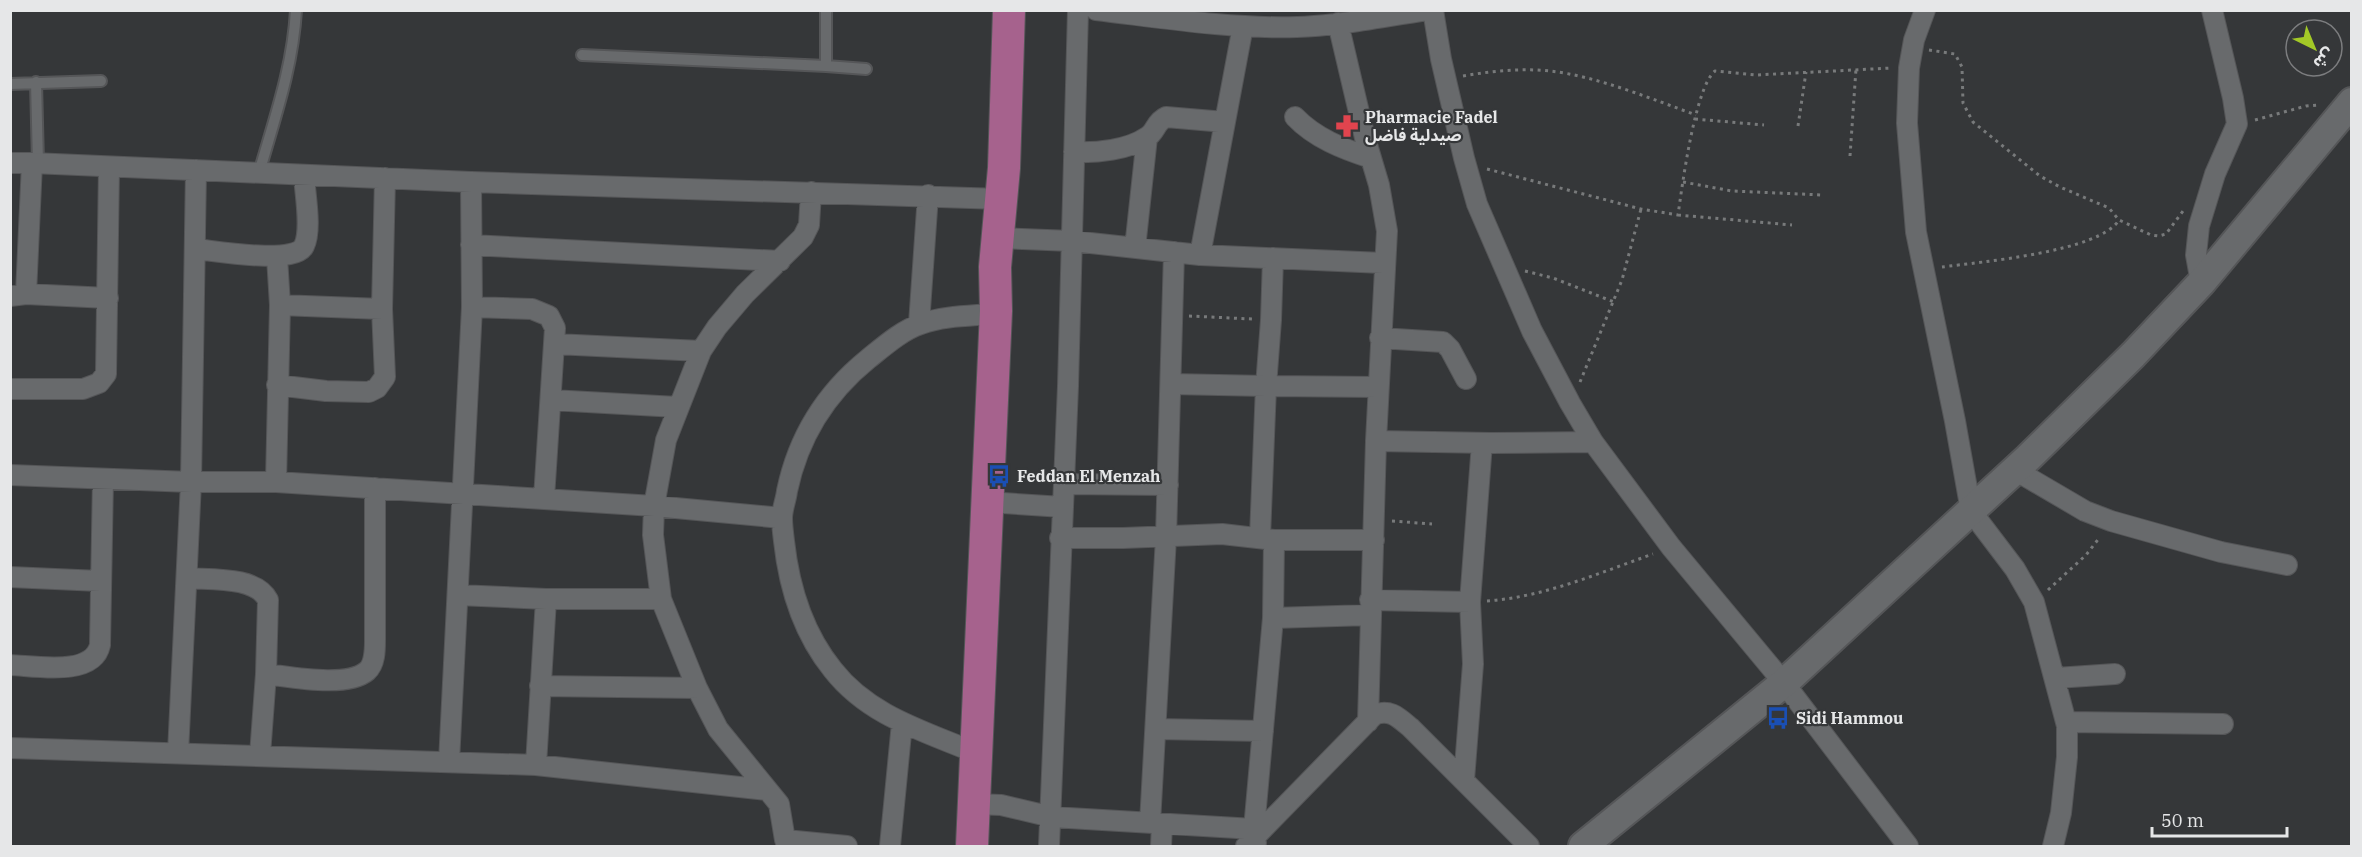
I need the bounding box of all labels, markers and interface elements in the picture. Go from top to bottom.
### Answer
north arrow [2284,18,2344,78]
text: ش [2309,44,2339,74]
place label: Pharmacie Fadel صيدلية فاضل [1365,107,1498,145]
pharmacy icon: Pharmacie Fadel صيدلية فاضل [1334,113,1360,139]
bus stop icon: Feddan El Menzah [986,463,1012,489]
place label: Feddan El Menzah [1017,466,1160,486]
bus stop icon: Sidi Hammou [1765,705,1791,731]
place label: Sidi Hammou [1796,708,1903,728]
scale bar [2152,800,2287,838]
text: 50 m [2161,809,2204,832]

